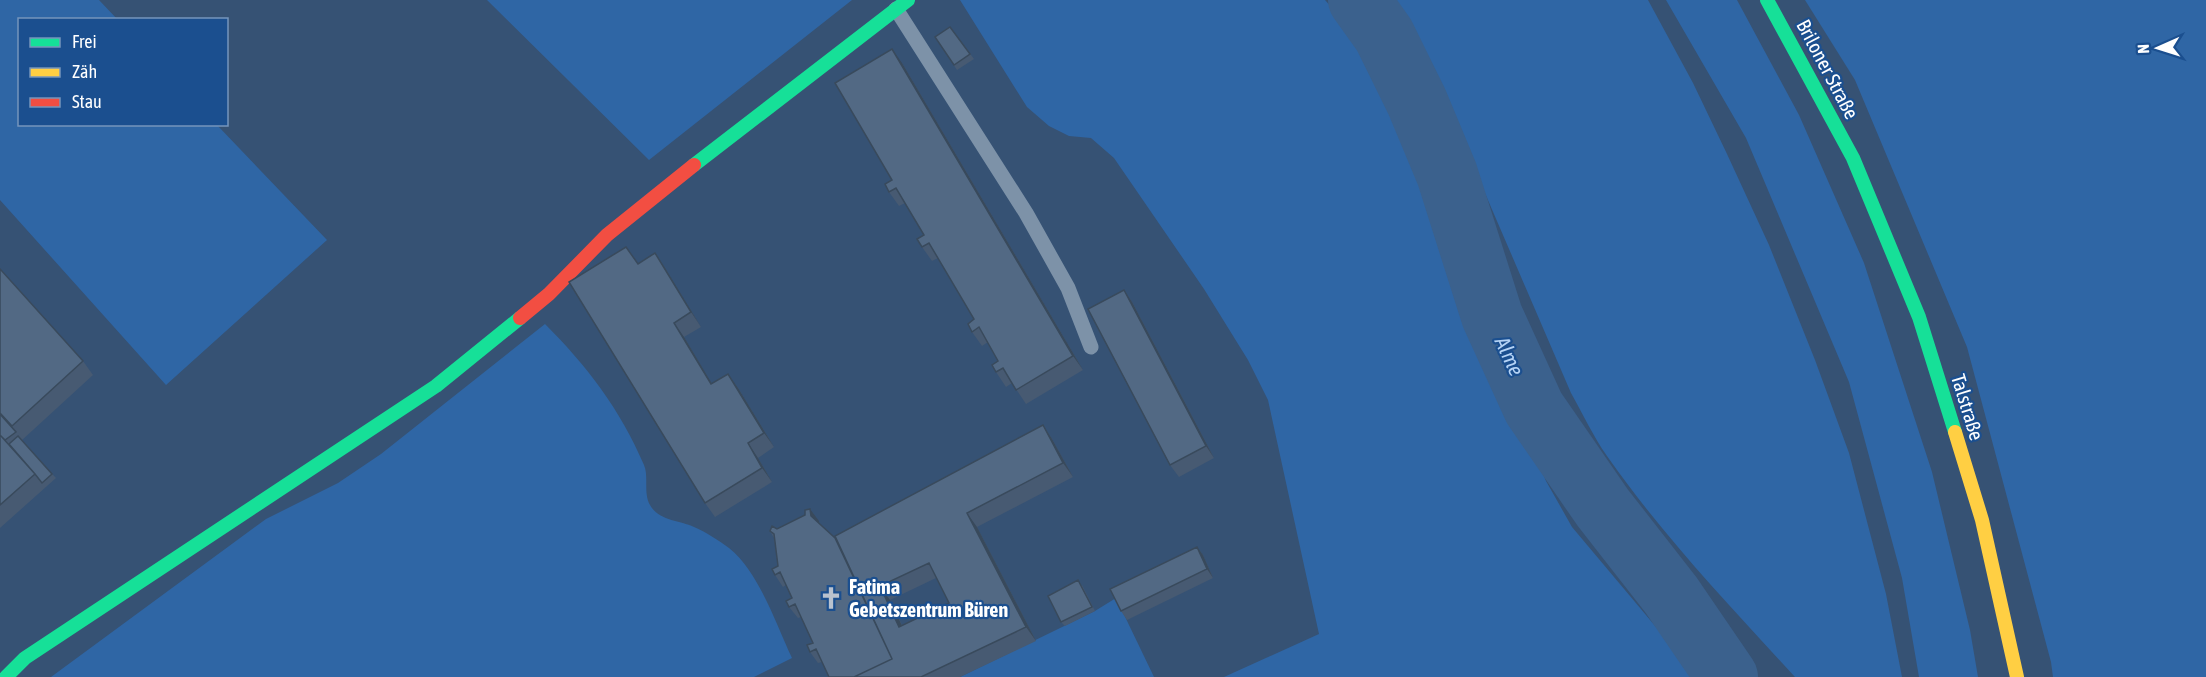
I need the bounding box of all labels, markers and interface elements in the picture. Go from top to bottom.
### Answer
street label: Briloner Straße [1792,15,1864,123]
legend [18,18,228,126]
north arrow [2128,18,2188,78]
text: Frei [72,31,97,52]
text: N [2134,44,2152,54]
text: Zäh [72,61,97,82]
text: Stau [72,91,102,112]
water label: Alme [1490,332,1529,379]
street label: Talstraße [1947,371,1989,443]
place label: Fatima Gebetszentrum Büren [849,575,1008,621]
church icon: Fatima Gebetszentrum Büren [818,585,844,611]

